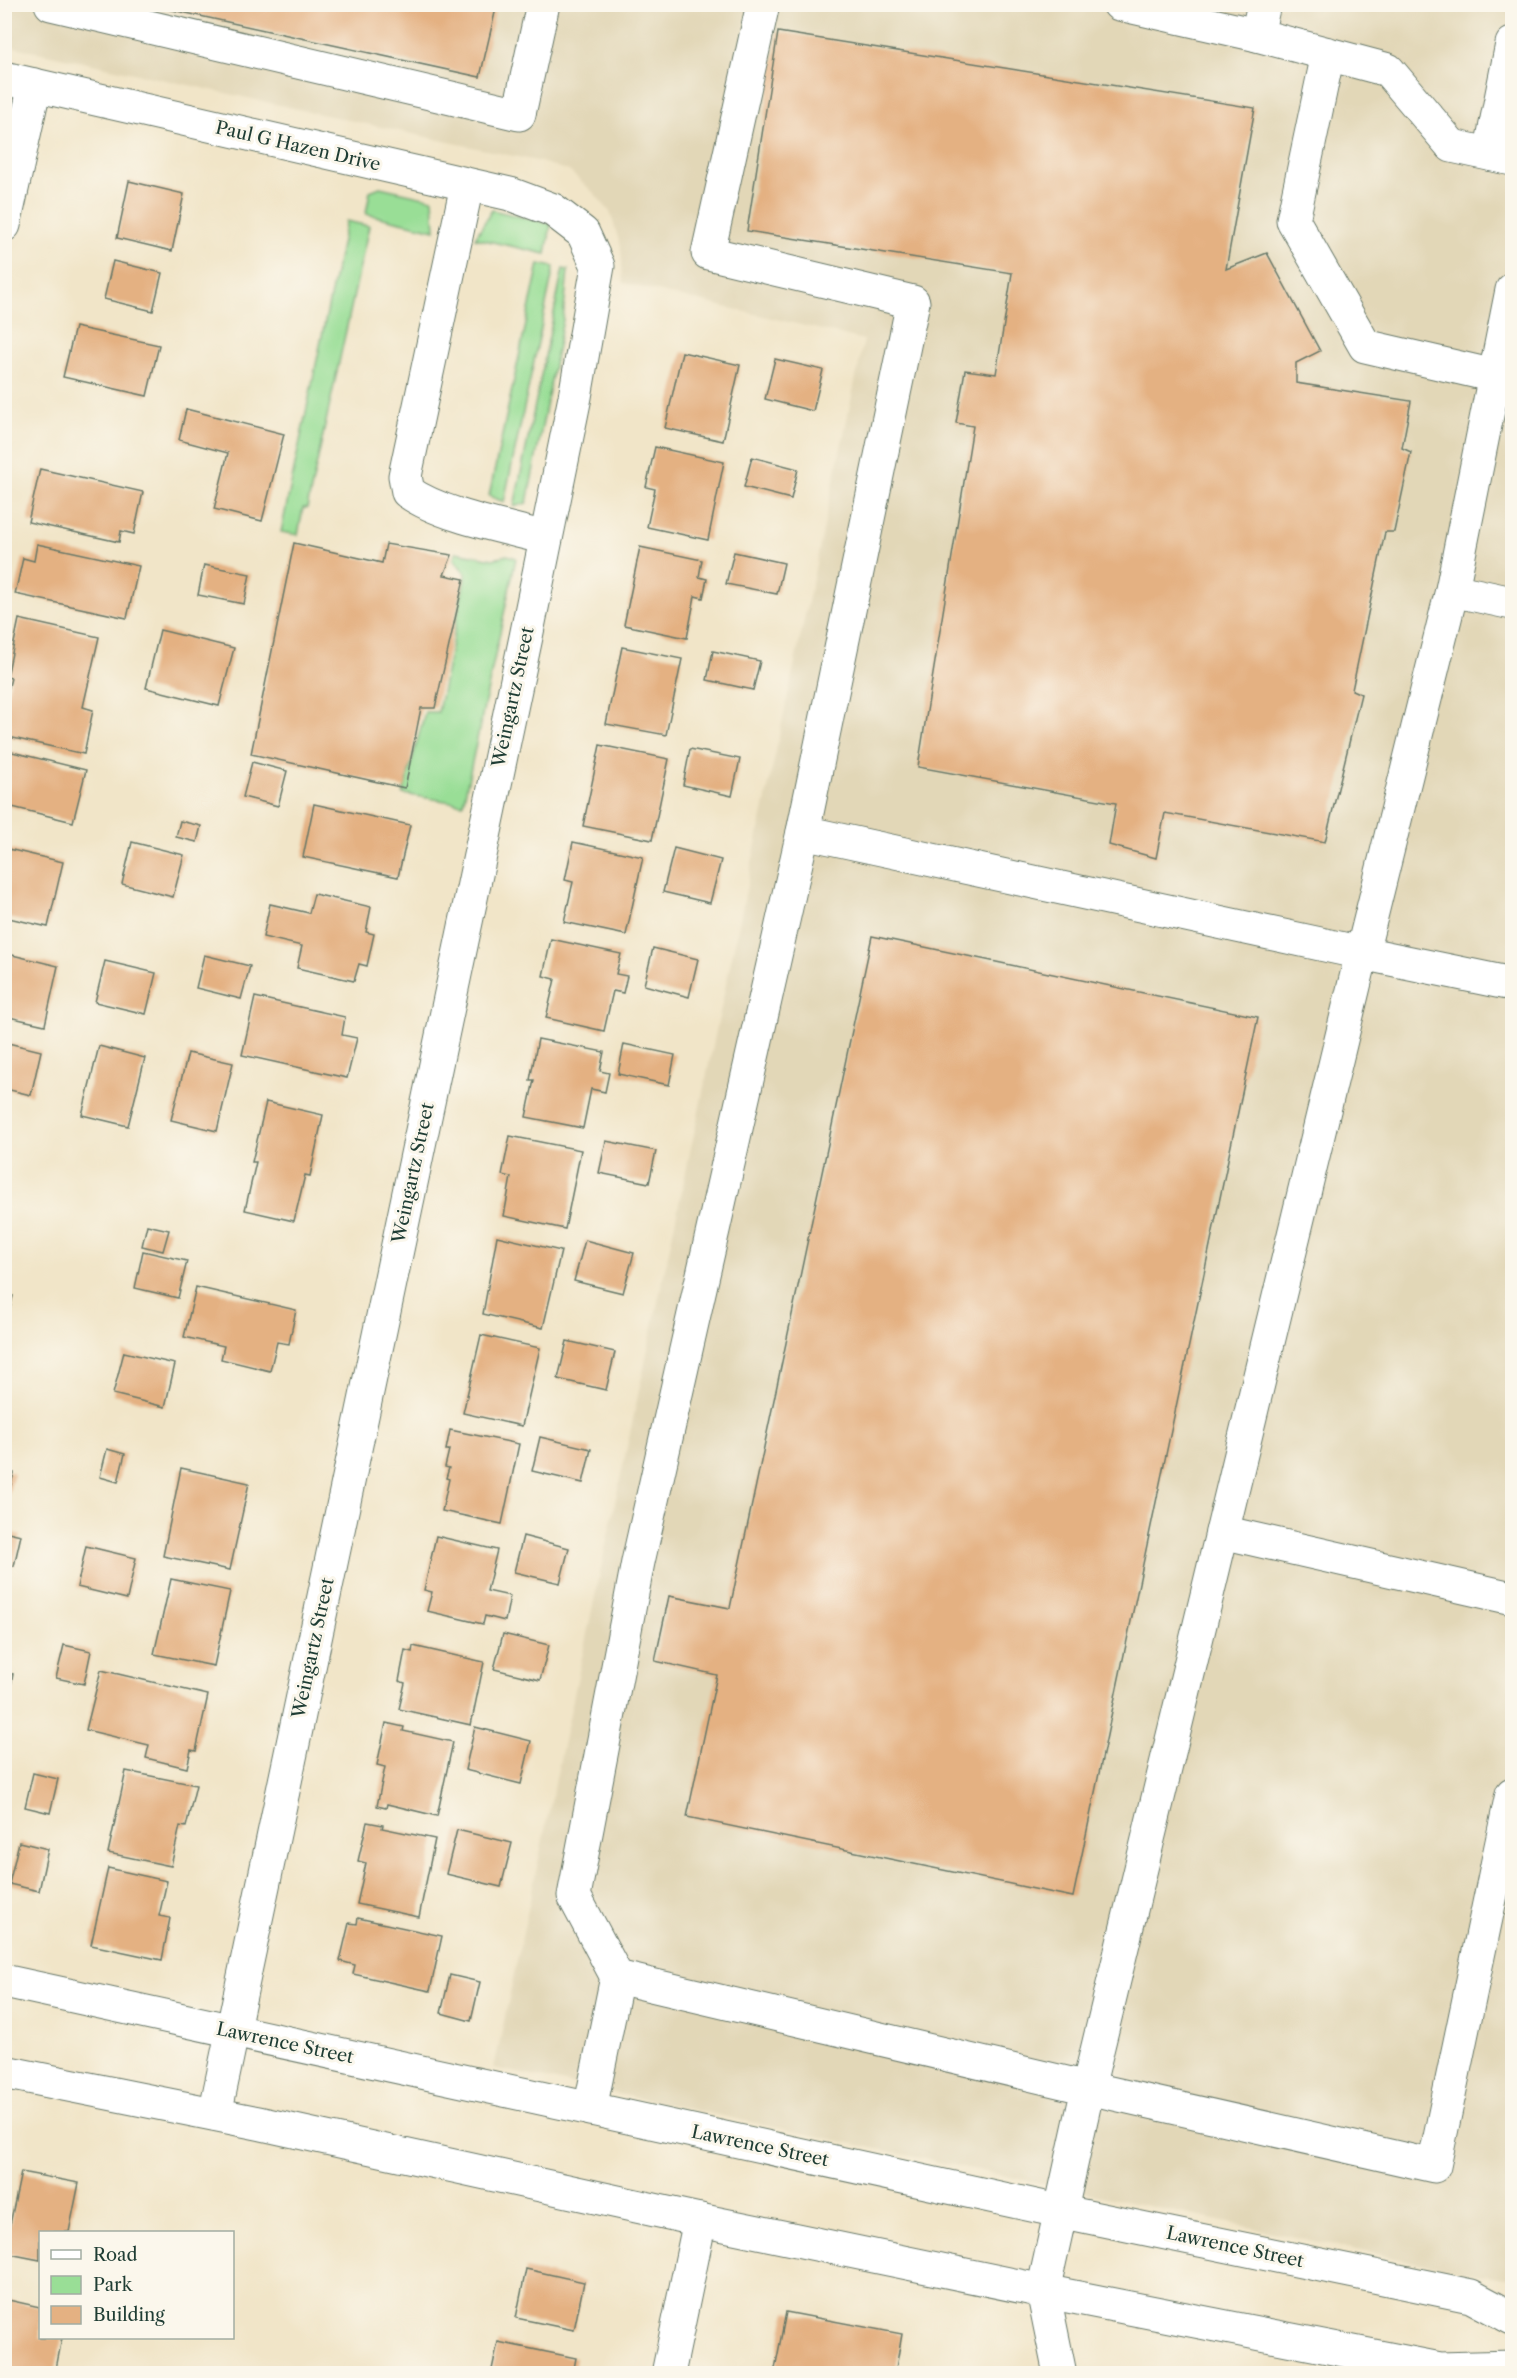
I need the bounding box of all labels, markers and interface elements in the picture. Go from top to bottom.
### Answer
street label: Paul G Hazen Drive [213,116,383,176]
street label: Weingartz Street [487,624,539,770]
street label: Weingartz Street [387,1100,439,1246]
street label: Weingartz Street [287,1575,339,1721]
street label: Lawrence Street [214,2018,356,2068]
street label: Lawrence Street [689,2121,831,2171]
street label: Lawrence Street [1164,2222,1306,2272]
legend [39,2231,234,2339]
text: Road [93,2244,138,2266]
text: Park [93,2274,134,2296]
text: Building [93,2304,165,2326]

